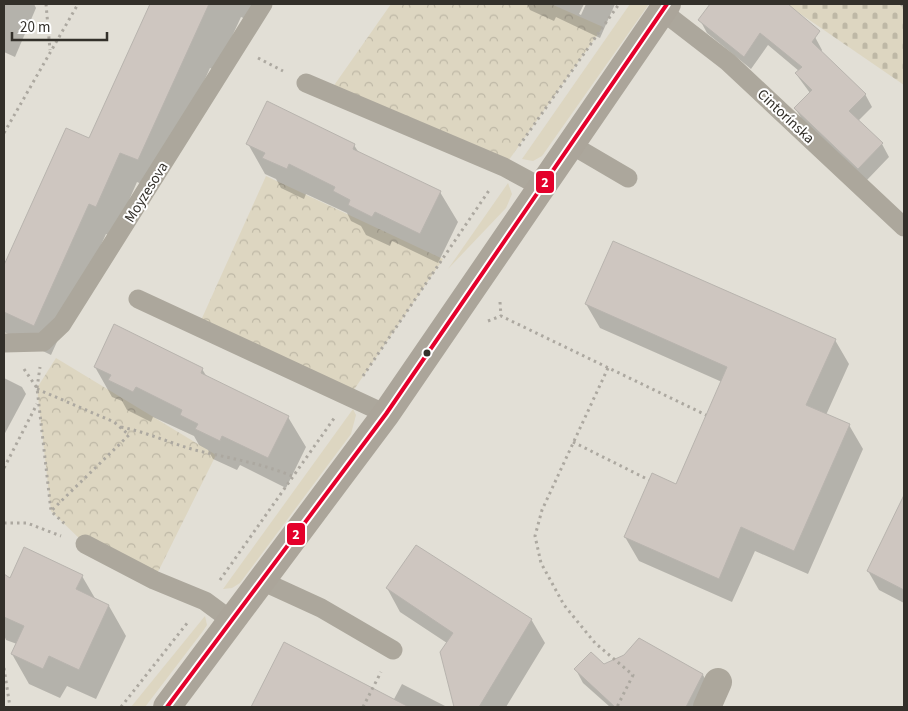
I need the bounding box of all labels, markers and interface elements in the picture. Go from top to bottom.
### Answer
scale bar [12,10,108,42]
text: 20 m [20,17,50,38]
street label: Cintorínska [752,84,819,148]
street label: Moyzesova [120,158,173,227]
line badge: 2 [535,170,555,194]
text: 2 [541,173,549,193]
unlabelled marker [422,348,432,358]
line badge: 2 [286,522,306,546]
text: 2 [292,525,300,545]

